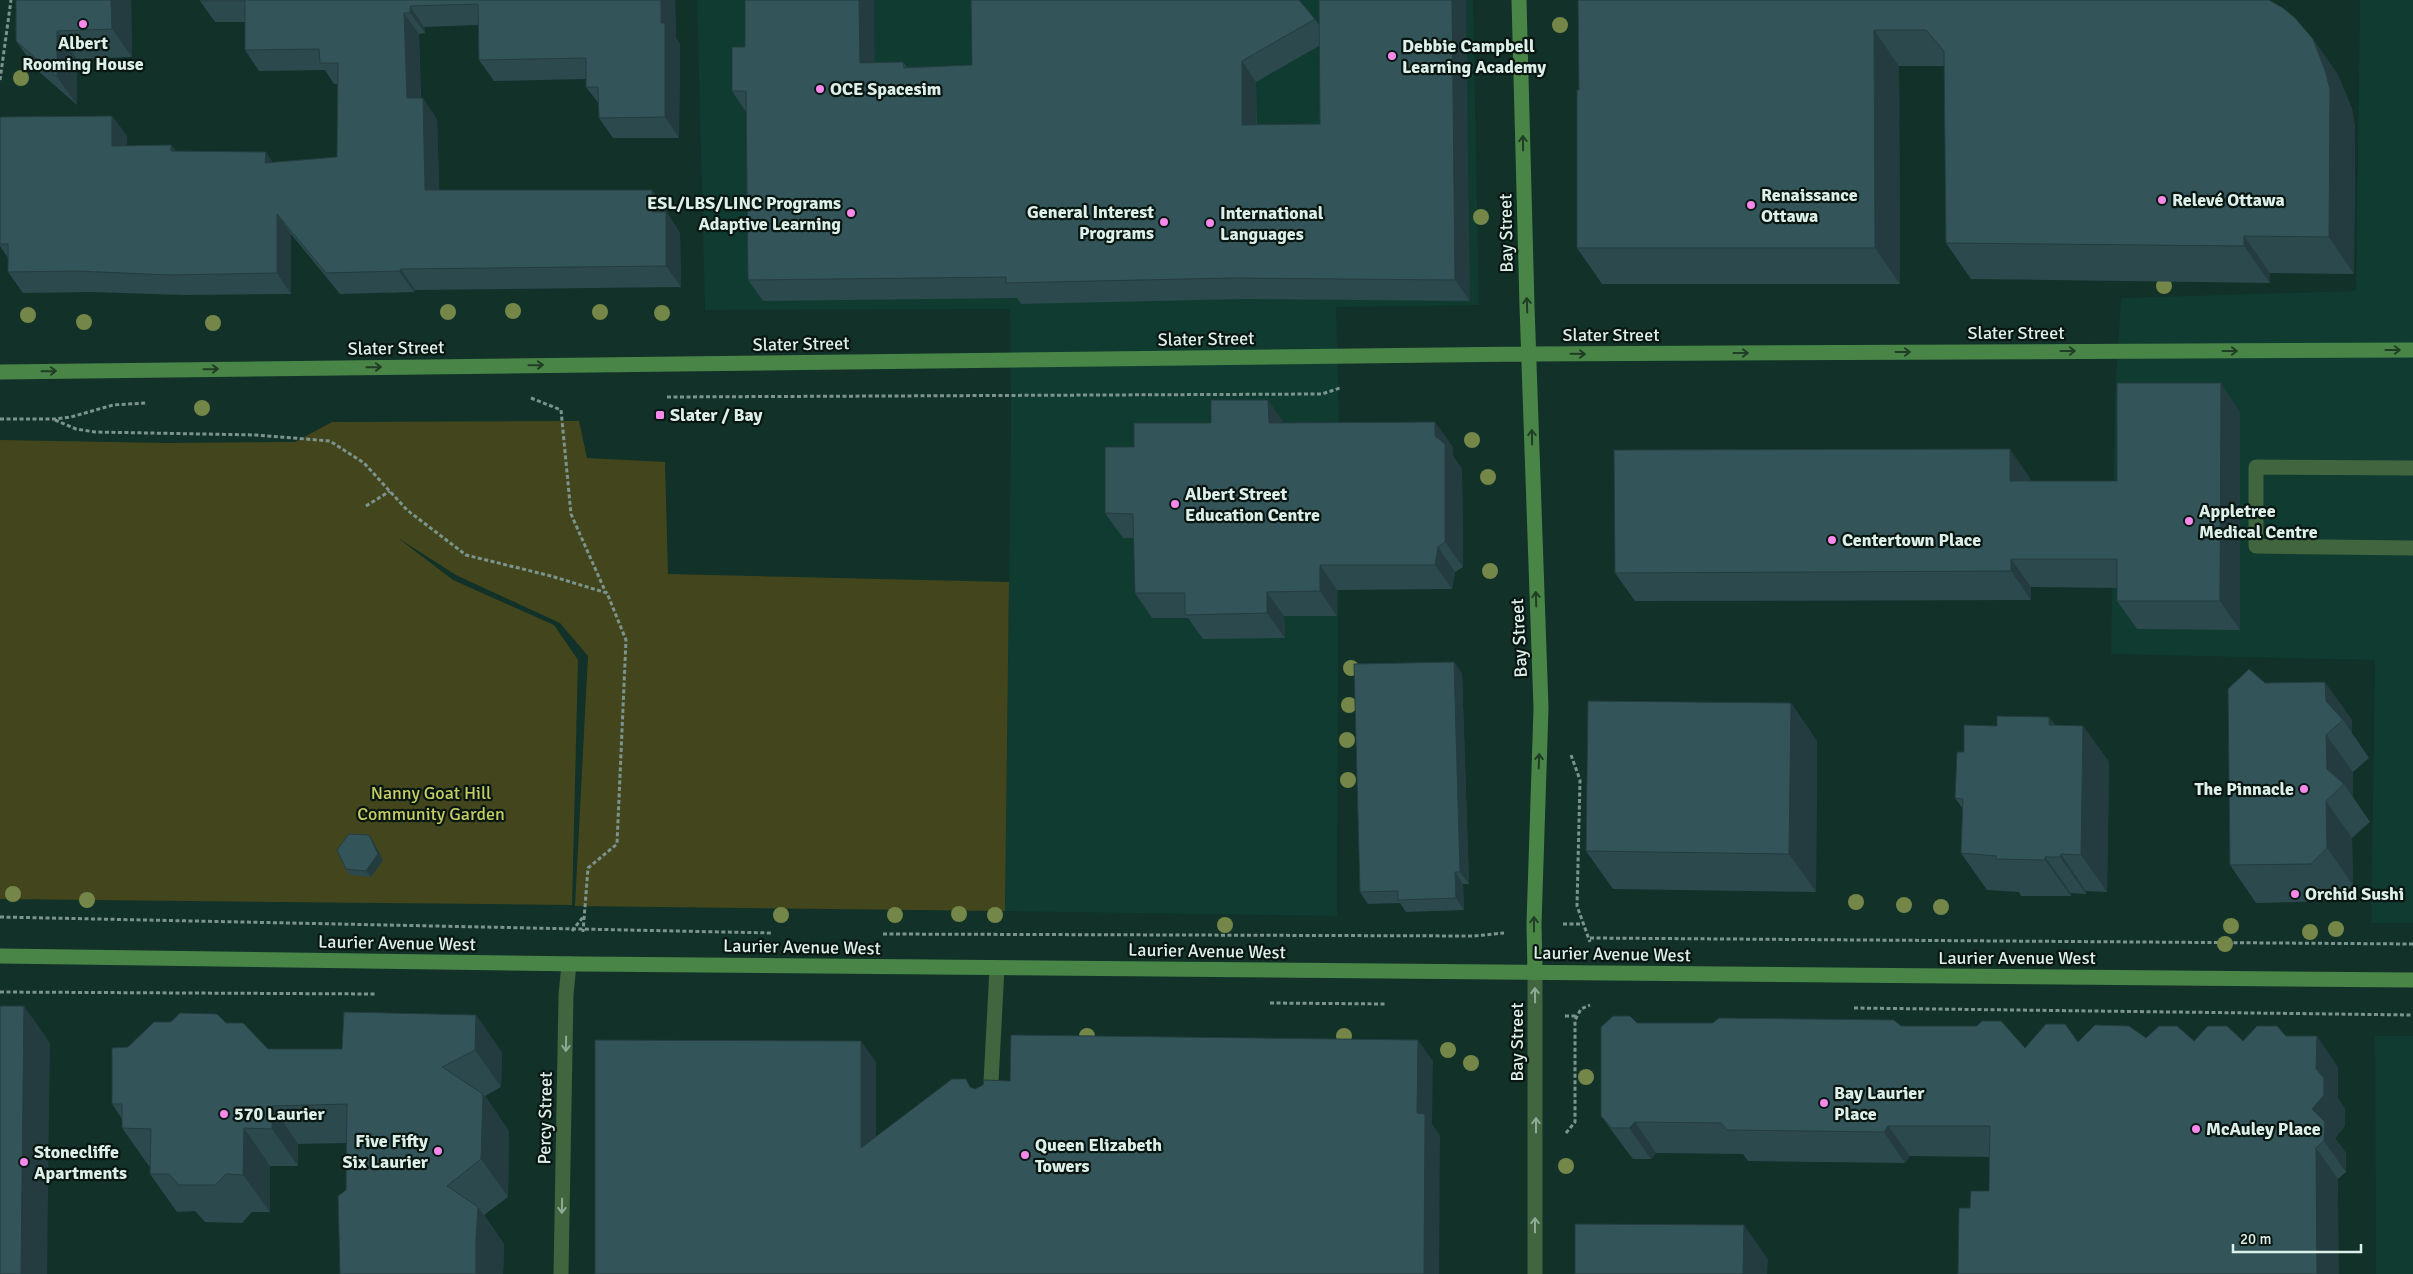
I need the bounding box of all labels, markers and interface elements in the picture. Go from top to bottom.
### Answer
marker: Albert Rooming House [77,18,89,30]
place label: Albert Rooming House [22,32,144,75]
place label: Debbie Campbell Learning Academy [1402,35,1546,78]
marker: Debbie Campbell Learning Academy [1386,50,1398,62]
place label: OCE Spacesim [830,78,941,100]
marker: OCE Spacesim [814,83,826,95]
one-way arrow [1518,135,1527,151]
place label: Renaissance Ottawa [1761,184,1858,227]
place label: Relevé Ottawa [2172,189,2285,211]
place label: ESL/LBS/LINC Programs Adaptive Learning [647,192,841,235]
street label: Bay Street [1494,193,1518,273]
marker: Relevé Ottawa [2156,194,2168,206]
marker: Renaissance Ottawa [1745,199,1757,211]
place label: General Interest Programs [1027,201,1154,244]
place label: International Languages [1220,202,1324,245]
marker: ESL/LBS/LINC Programs Adaptive Learning [845,207,857,219]
marker: General Interest Programs [1158,216,1170,228]
marker: International Languages [1204,217,1216,229]
one-way arrow [1522,297,1531,313]
street label: Slater Street [1968,322,2064,344]
street label: Slater Street [1563,324,1659,346]
street label: Slater Street [1157,327,1255,351]
street label: Slater Street [752,332,850,356]
street label: Slater Street [347,336,445,360]
one-way arrow [2384,345,2400,355]
one-way arrow [2059,346,2075,356]
one-way arrow [2222,346,2238,356]
one-way arrow [1894,347,1911,357]
one-way arrow [1732,348,1748,358]
one-way arrow [1570,349,1586,359]
one-way arrow [528,360,544,370]
one-way arrow [365,362,381,372]
one-way arrow [202,364,219,374]
one-way arrow [40,366,56,376]
place label: Slater / Bay [670,404,763,426]
marker: Slater / Bay [654,409,666,421]
one-way arrow [1527,429,1537,445]
place label: Albert Street Education Centre [1185,483,1320,526]
marker: Albert Street Education Centre [1169,498,1181,510]
place label: Appletree Medical Centre [2199,500,2318,543]
marker: Appletree Medical Centre [2183,515,2195,527]
place label: Centertown Place [1842,529,1981,551]
marker: Centertown Place [1826,534,1838,546]
one-way arrow [1531,591,1541,608]
street label: Bay Street [1506,598,1532,678]
one-way arrow [1535,754,1544,770]
place label: The Pinnacle [2194,778,2294,800]
park label: Nanny Goat Hill Community Garden [357,782,505,825]
marker: The Pinnacle [2298,783,2310,795]
place label: Orchid Sushi [2305,883,2404,905]
marker: Orchid Sushi [2289,888,2301,900]
one-way arrow [1529,916,1539,932]
street label: Laurier Avenue West [318,931,476,955]
street label: Laurier Avenue West [723,935,881,959]
street label: Laurier Avenue West [1128,939,1286,963]
street label: Laurier Avenue West [1533,942,1691,966]
street label: Laurier Avenue West [1938,947,2096,969]
one-way arrow [1530,987,1540,1004]
street label: Bay Street [1506,1002,1528,1082]
one-way arrow [561,1036,570,1052]
street label: Percy Street [533,1071,557,1165]
place label: Bay Laurier Place [1834,1082,1925,1125]
marker: Bay Laurier Place [1818,1097,1830,1109]
place label: 570 Laurier [234,1103,325,1125]
marker: 570 Laurier [218,1108,230,1120]
one-way arrow [1531,1117,1541,1134]
place label: McAuley Place [2206,1118,2321,1140]
marker: McAuley Place [2190,1123,2202,1135]
place label: Five Fifty Six Laurier [343,1130,429,1173]
place label: Queen Elizabeth Towers [1035,1134,1162,1177]
place label: Stonecliffe Apartments [34,1141,127,1184]
marker: Five Fifty Six Laurier [432,1145,444,1157]
marker: Queen Elizabeth Towers [1019,1149,1031,1161]
marker: Stonecliffe Apartments [18,1156,30,1168]
one-way arrow [558,1198,567,1214]
one-way arrow [1530,1218,1540,1234]
scale bar [2233,1222,2360,1254]
text: 20 m [2240,1230,2271,1248]

